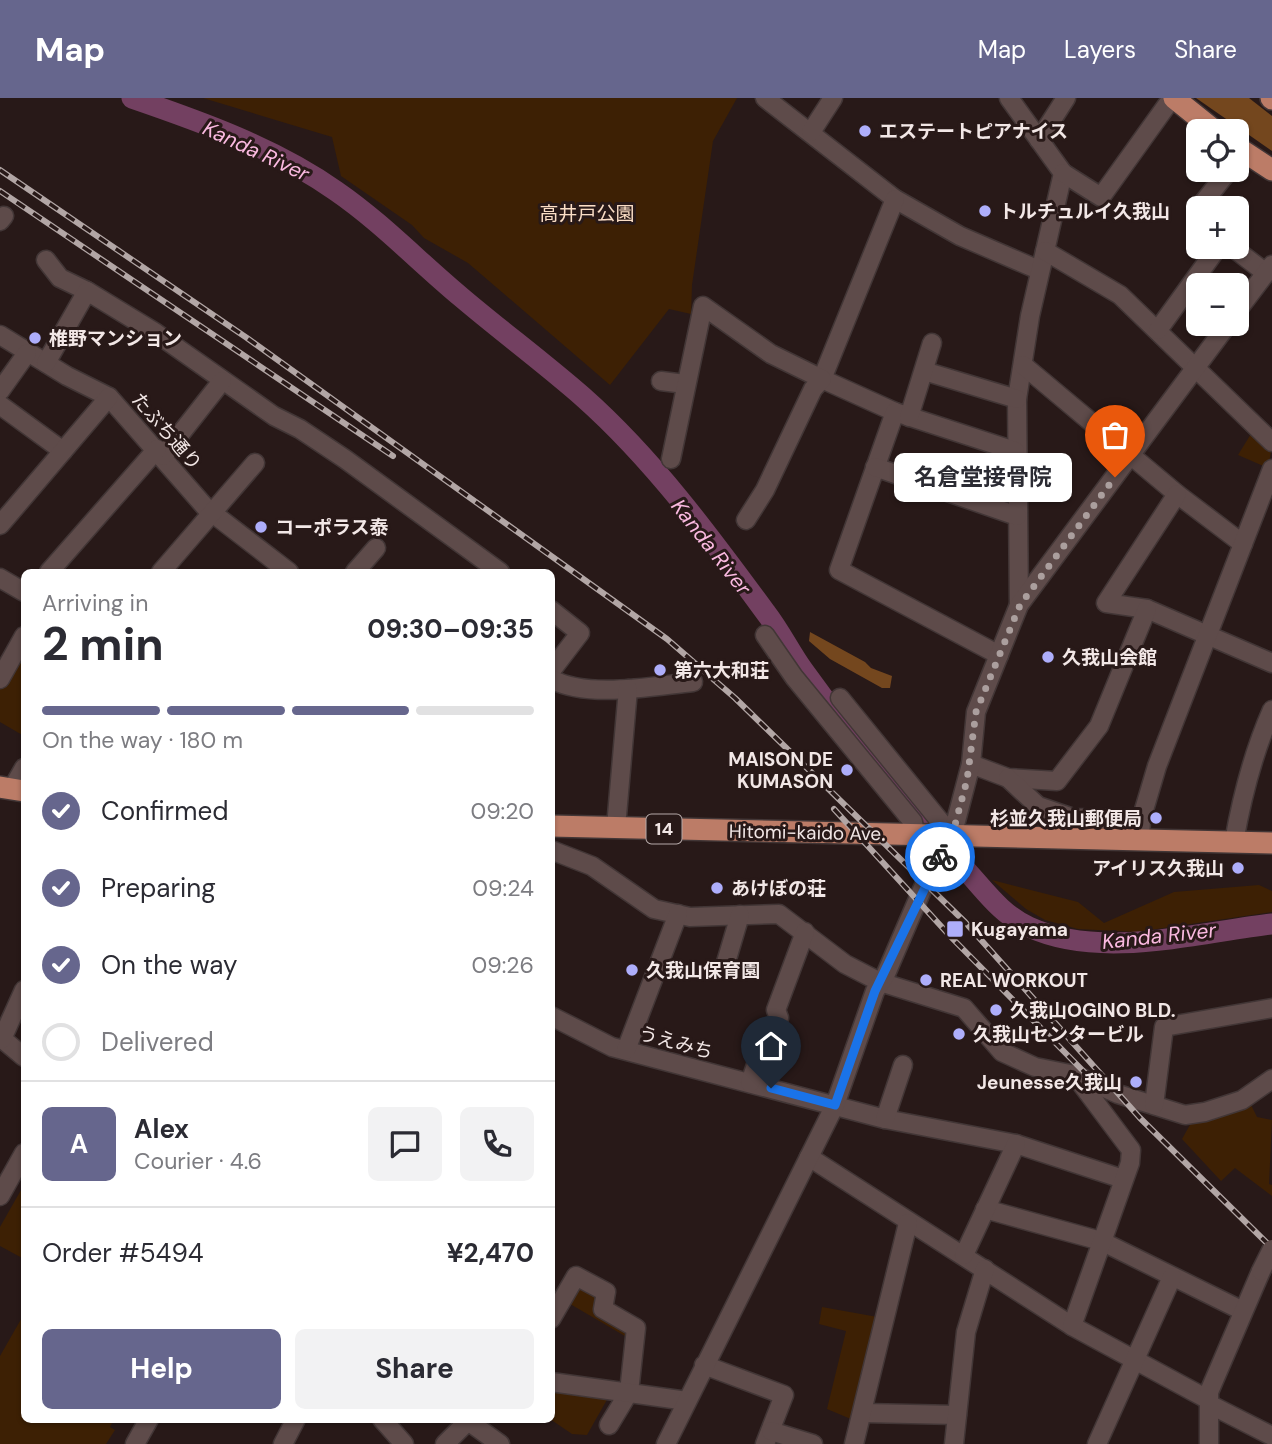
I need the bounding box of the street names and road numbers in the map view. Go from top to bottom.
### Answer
street label: たぶち通り [126,387,207,475]
road number: 14 [646,814,682,844]
street label: Hitomi-kaido Ave. [729,819,885,846]
street label: うえみち [636,1021,716,1064]

